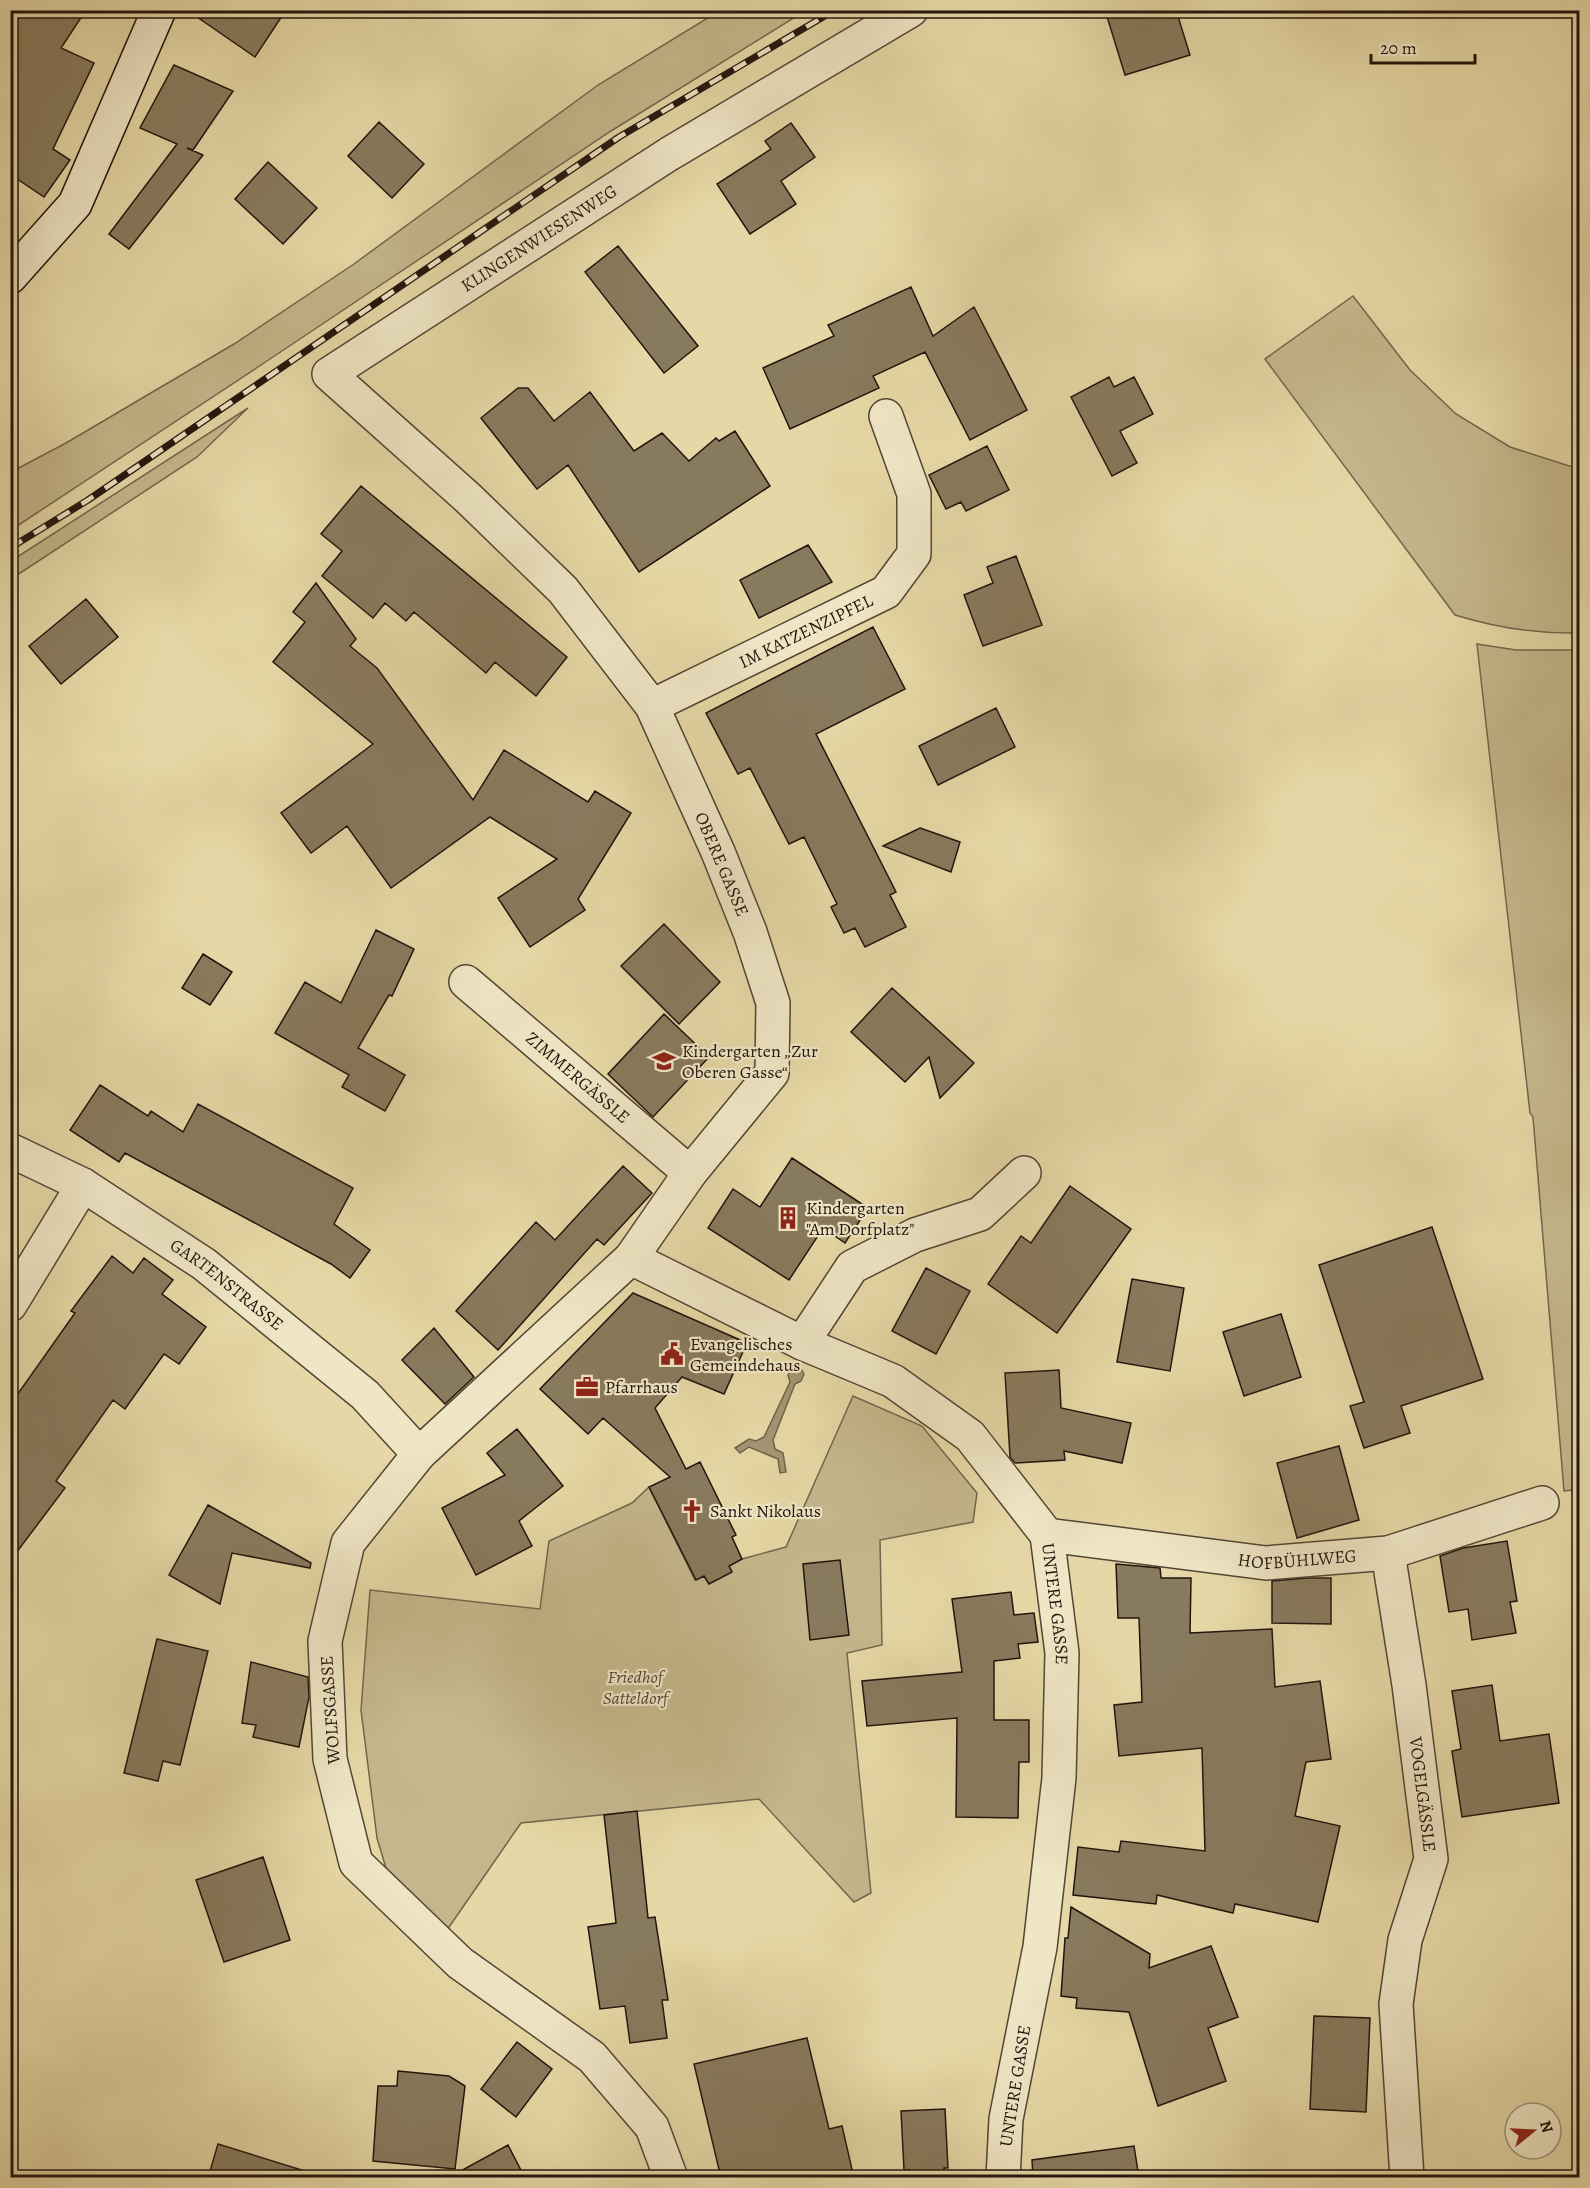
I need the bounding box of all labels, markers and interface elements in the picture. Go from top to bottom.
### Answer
scale bar [1371,27,1474,65]
text: 20 m [1380,36,1417,60]
street label: KLINGENWIESENWEG [456,179,621,298]
street label: IM KATZENZIPFEL [735,588,877,674]
street label: OBERE GASSE [689,808,755,920]
street label: ZIMMERGÄSSLE [521,1026,635,1129]
place label: Kindergarten „Zur Oberen Gasse“ [682,1039,818,1084]
school or university icon: Kindergarten „Zur Oberen Gasse“ [651,1048,677,1074]
place label: Kindergarten "Am Dorfplatz" [806,1196,915,1241]
building icon: Kindergarten "Am Dorfplatz" [775,1205,801,1231]
street label: GARTENSTRASSE [165,1233,289,1336]
place label: Evangelisches Gemeindehaus [690,1332,800,1377]
public building icon: Evangelisches Gemeindehaus [659,1341,685,1367]
office icon: Pfarrhaus [574,1374,600,1400]
place label: Pfarrhaus [605,1375,678,1399]
church icon: Sankt Nikolaus [679,1498,705,1524]
place label: Sankt Nikolaus [710,1499,821,1523]
street label: UNTERE GASSE [1036,1541,1074,1665]
street label: HOFBÜHLWEG [1236,1544,1358,1575]
street label: WOLFSGASSE [314,1655,346,1766]
park label: Friedhof Satteldorf [603,1665,671,1710]
street label: VOGELGÄSSLE [1404,1735,1442,1853]
street label: UNTERE GASSE [994,2024,1036,2148]
north arrow [1503,2101,1563,2161]
text: N [1534,2118,1559,2136]

